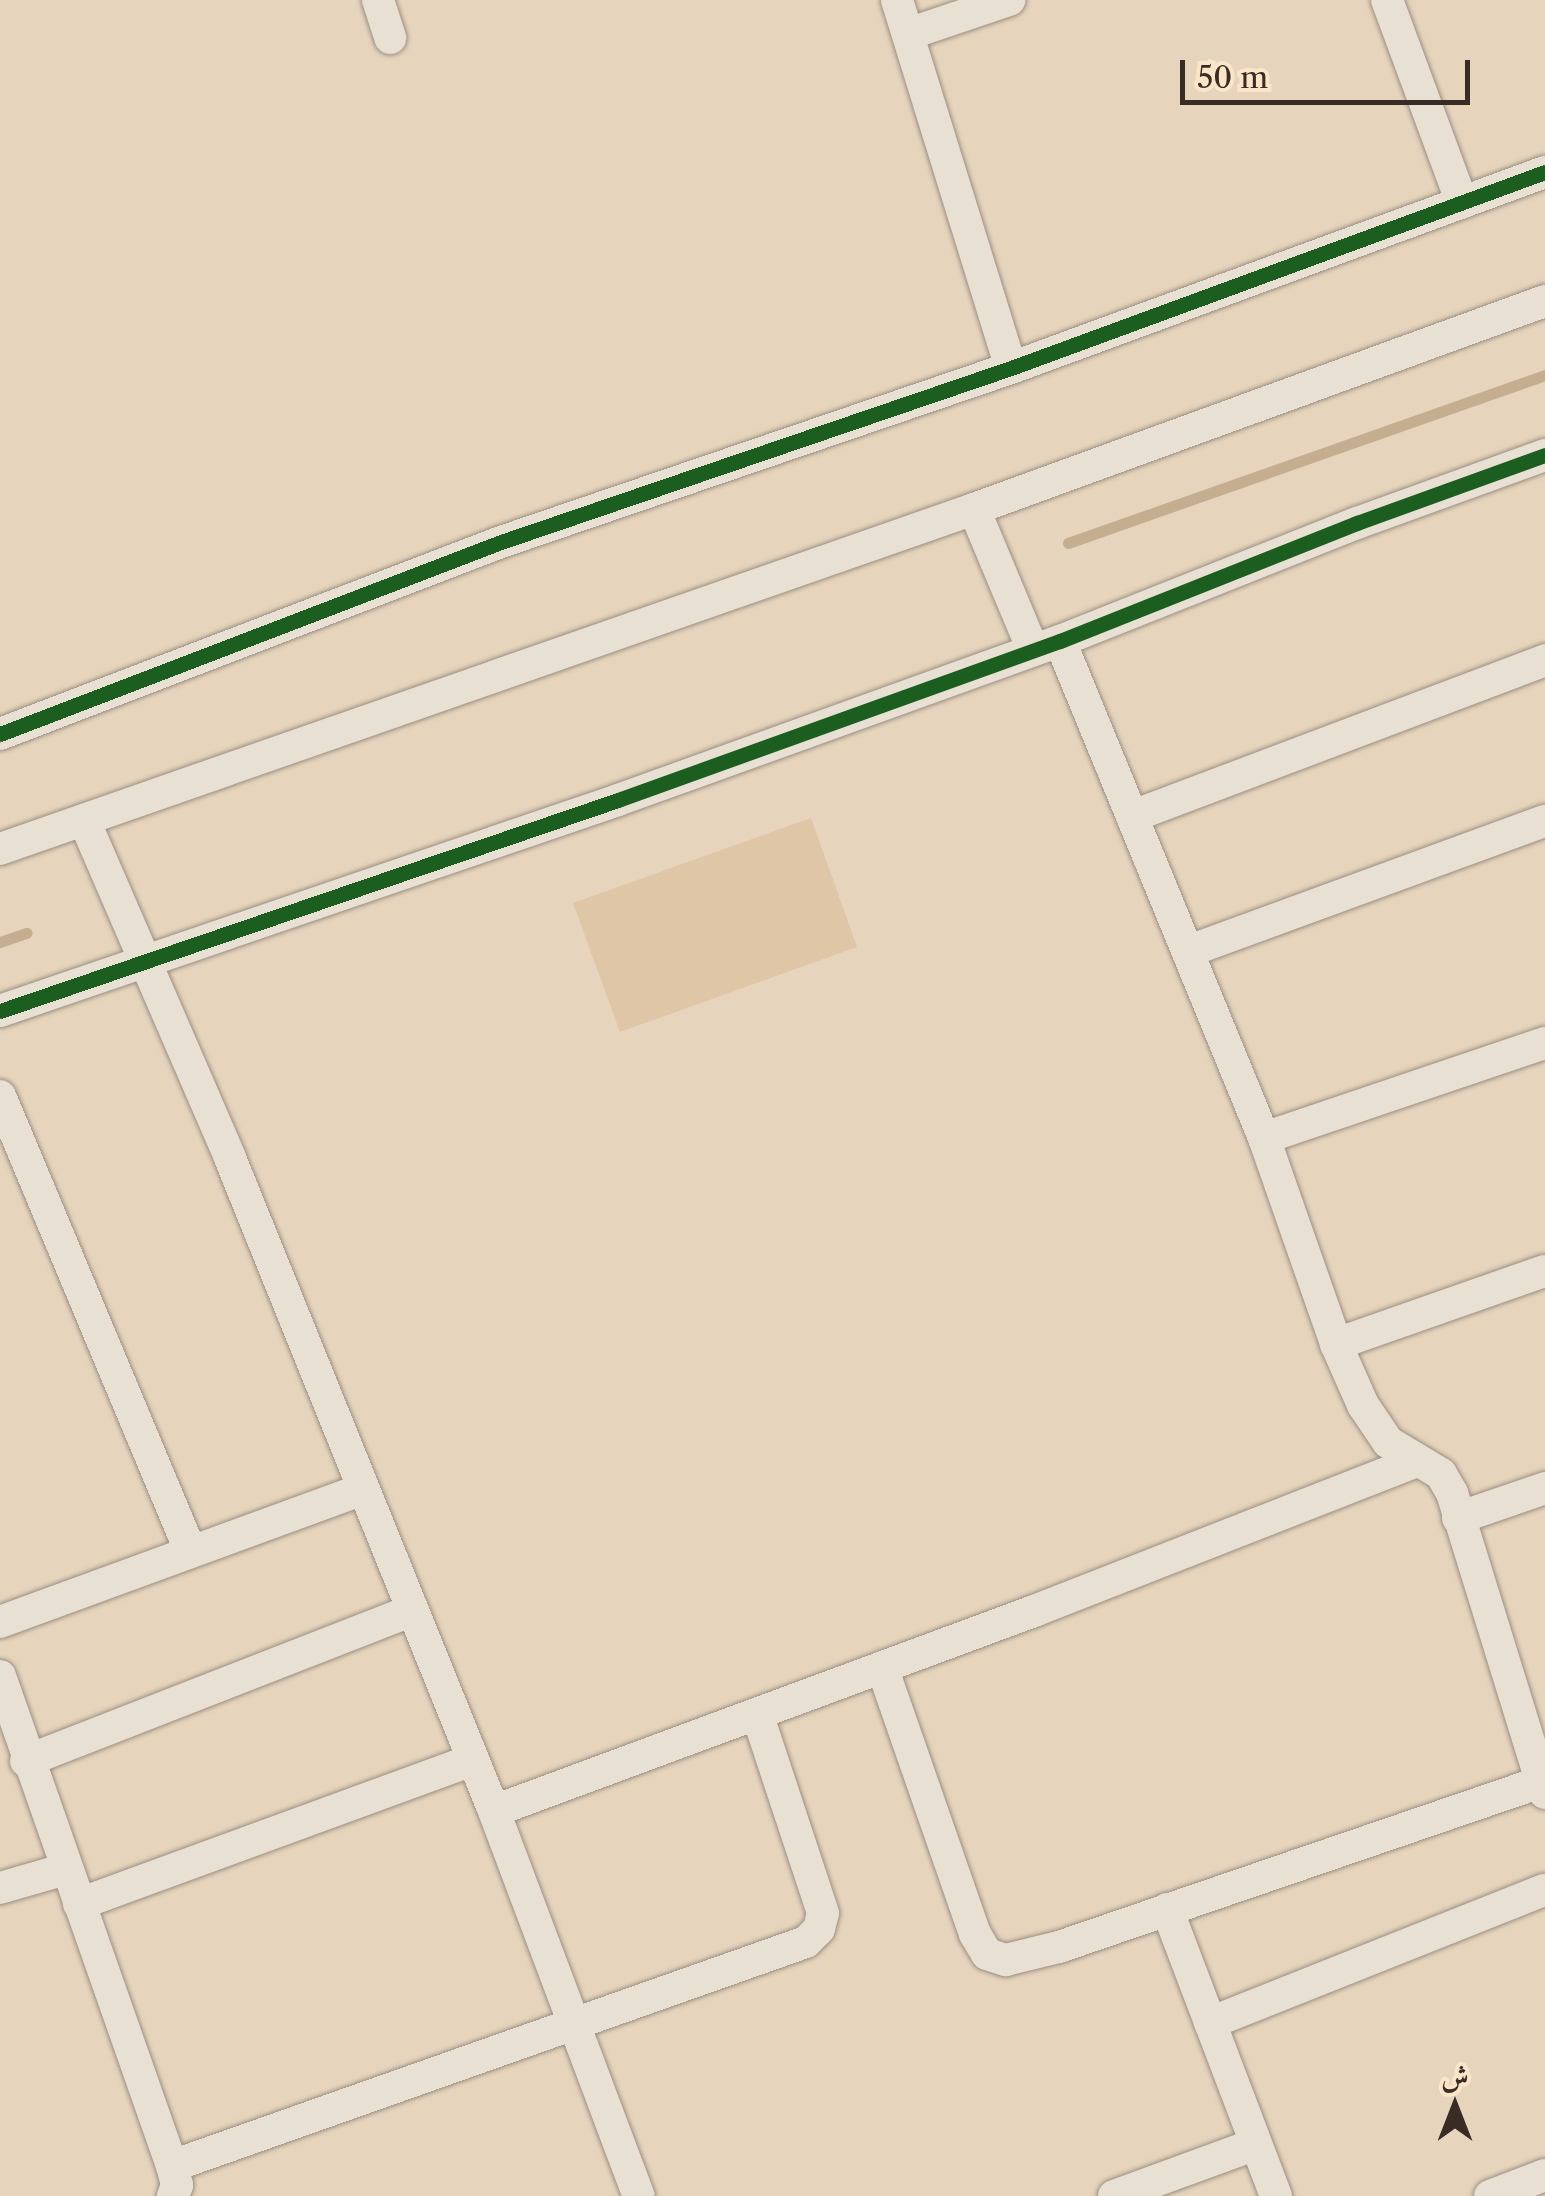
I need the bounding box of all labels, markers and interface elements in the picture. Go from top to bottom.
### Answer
scale bar [1185,40,1475,102]
text: 50 m [1197,59,1268,96]
north arrow [1405,2056,1505,2156]
text: ش [1441,2059,1469,2093]

